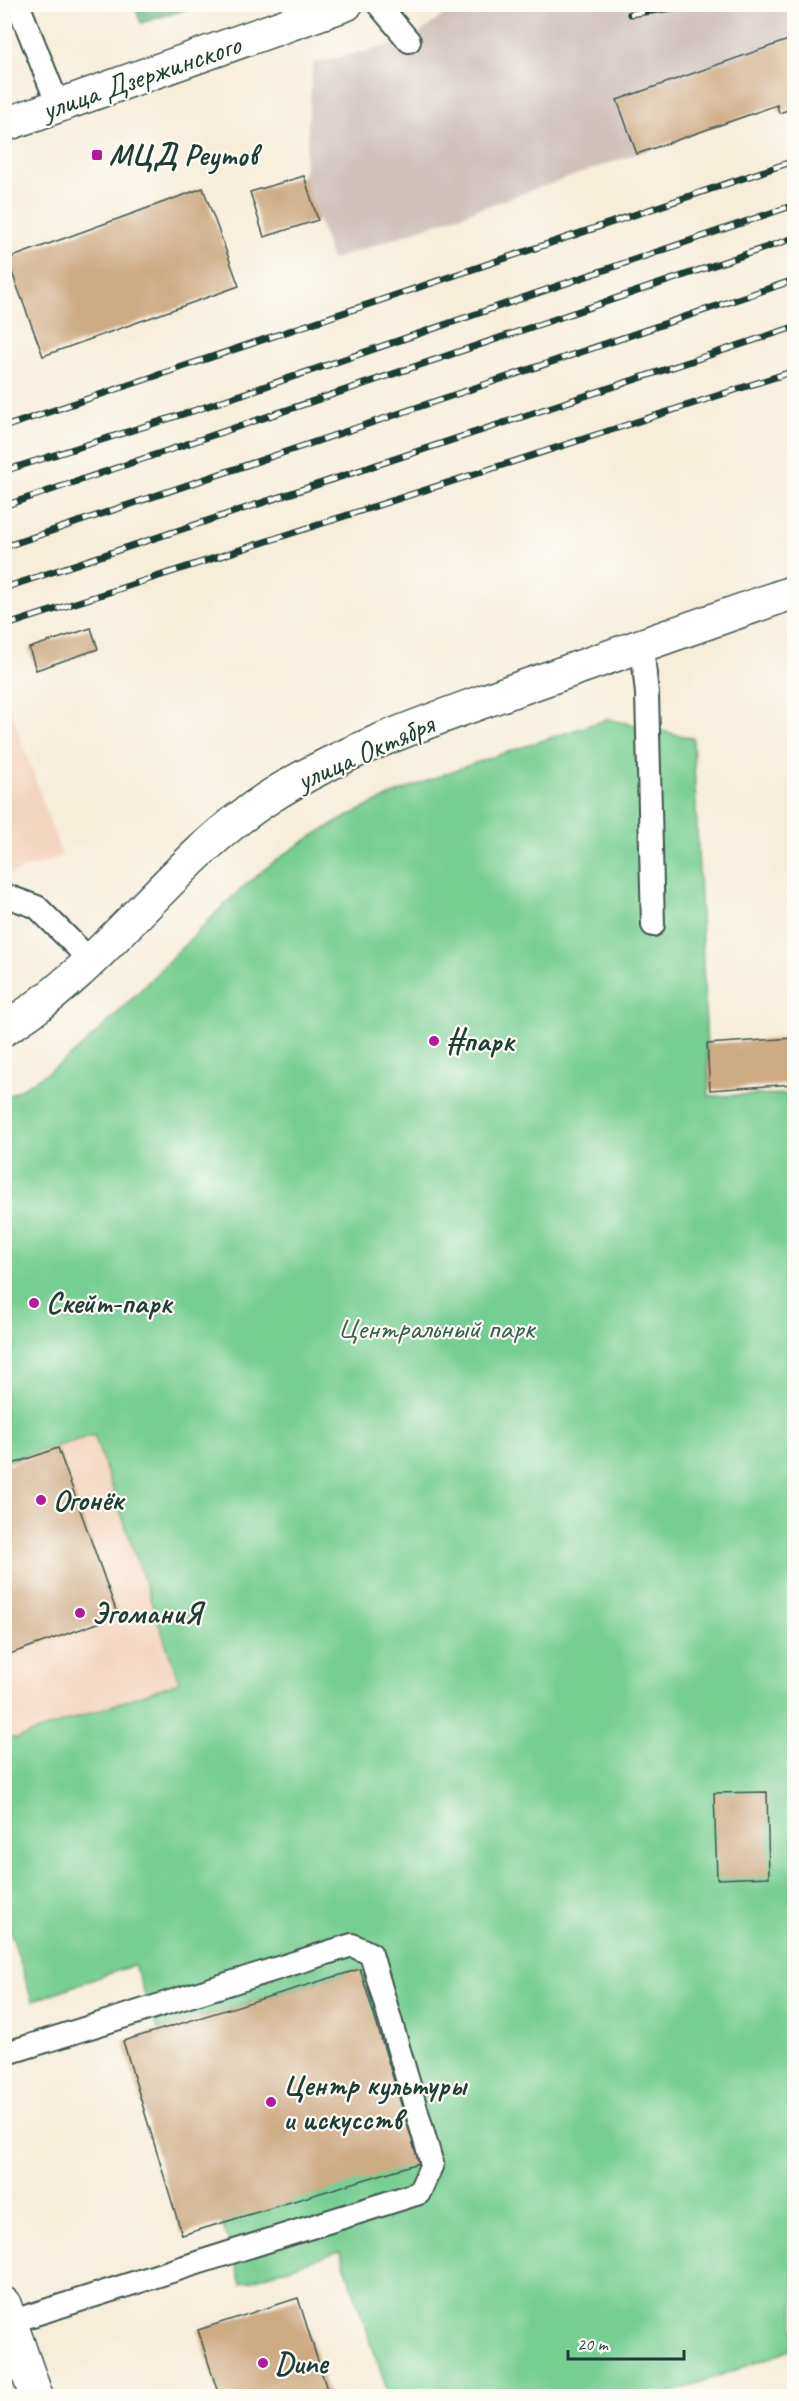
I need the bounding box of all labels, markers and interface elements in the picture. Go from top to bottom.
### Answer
street label: улица Дзержинского [35,25,247,129]
place label: МЦД Реутов [109,136,263,175]
marker: МЦД Реутов [90,148,104,162]
street label: улица Октября [289,704,442,800]
place label: #парк [446,1022,516,1060]
marker: #парк [427,1034,441,1048]
place label: Скейт-парк [46,1284,174,1322]
marker: Скейт-парк [27,1296,41,1310]
park label: Центральный парк [337,1309,537,1347]
place label: Огонёк [53,1481,126,1519]
marker: Огонёк [34,1493,48,1507]
place label: ЭгоманиЯ [92,1594,206,1632]
marker: ЭгоманиЯ [73,1606,87,1620]
place label: Центр культуры и искусств [283,2066,468,2138]
marker: Центр культуры и искусств [264,2095,278,2109]
scale bar [568,2323,684,2361]
text: 20 m [577,2333,610,2355]
place label: Dune [275,2344,329,2382]
marker: Dune [256,2356,270,2370]

